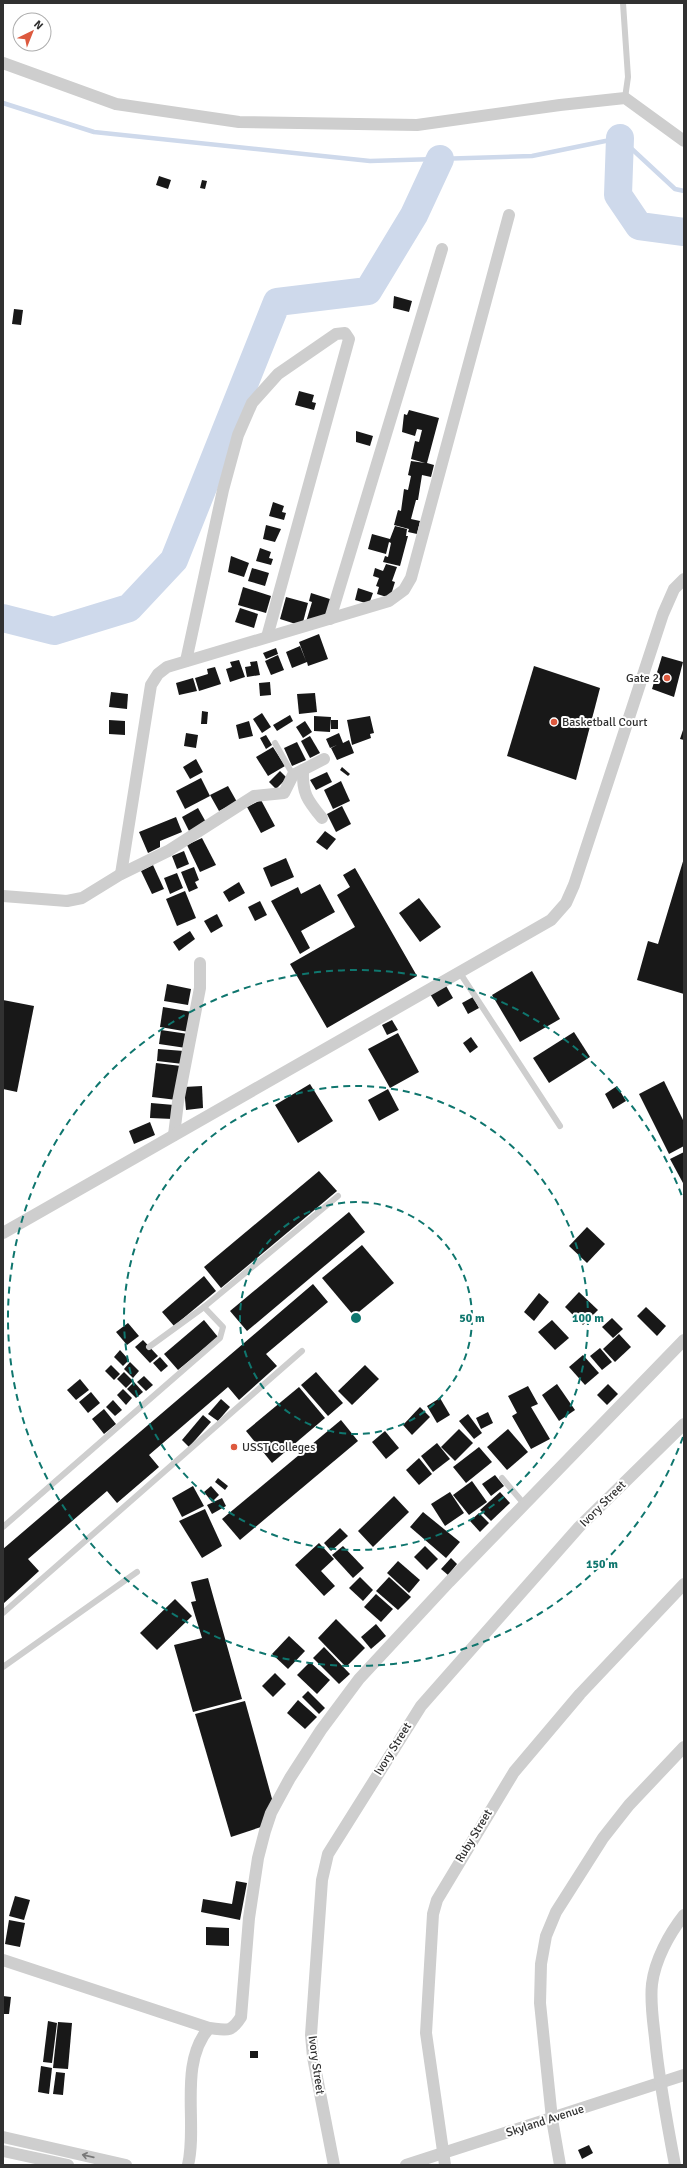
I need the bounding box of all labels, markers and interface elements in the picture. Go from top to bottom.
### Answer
north arrow [12,12,52,52]
text: N [31,18,46,32]
place label: Gate 2 [626,671,659,686]
marker: Gate 2 [662,673,672,683]
place label: Basketball Court [562,715,647,730]
marker: Basketball Court [549,717,559,727]
centre of rings [349,1311,363,1325]
text: 50 m [459,1311,485,1326]
text: 100 m [572,1311,604,1326]
place label: USST Colleges [242,1440,315,1455]
marker: USST Colleges [229,1442,239,1452]
street label: Ivory Street [577,1478,629,1530]
text: 150 m [586,1557,618,1572]
street label: Ivory Street [371,1720,415,1778]
street label: Ruby Street [452,1807,496,1865]
street label: Ivory Street [304,2035,328,2095]
street label: Skyland Avenue [504,2101,586,2141]
one-way arrow [82,2152,95,2160]

